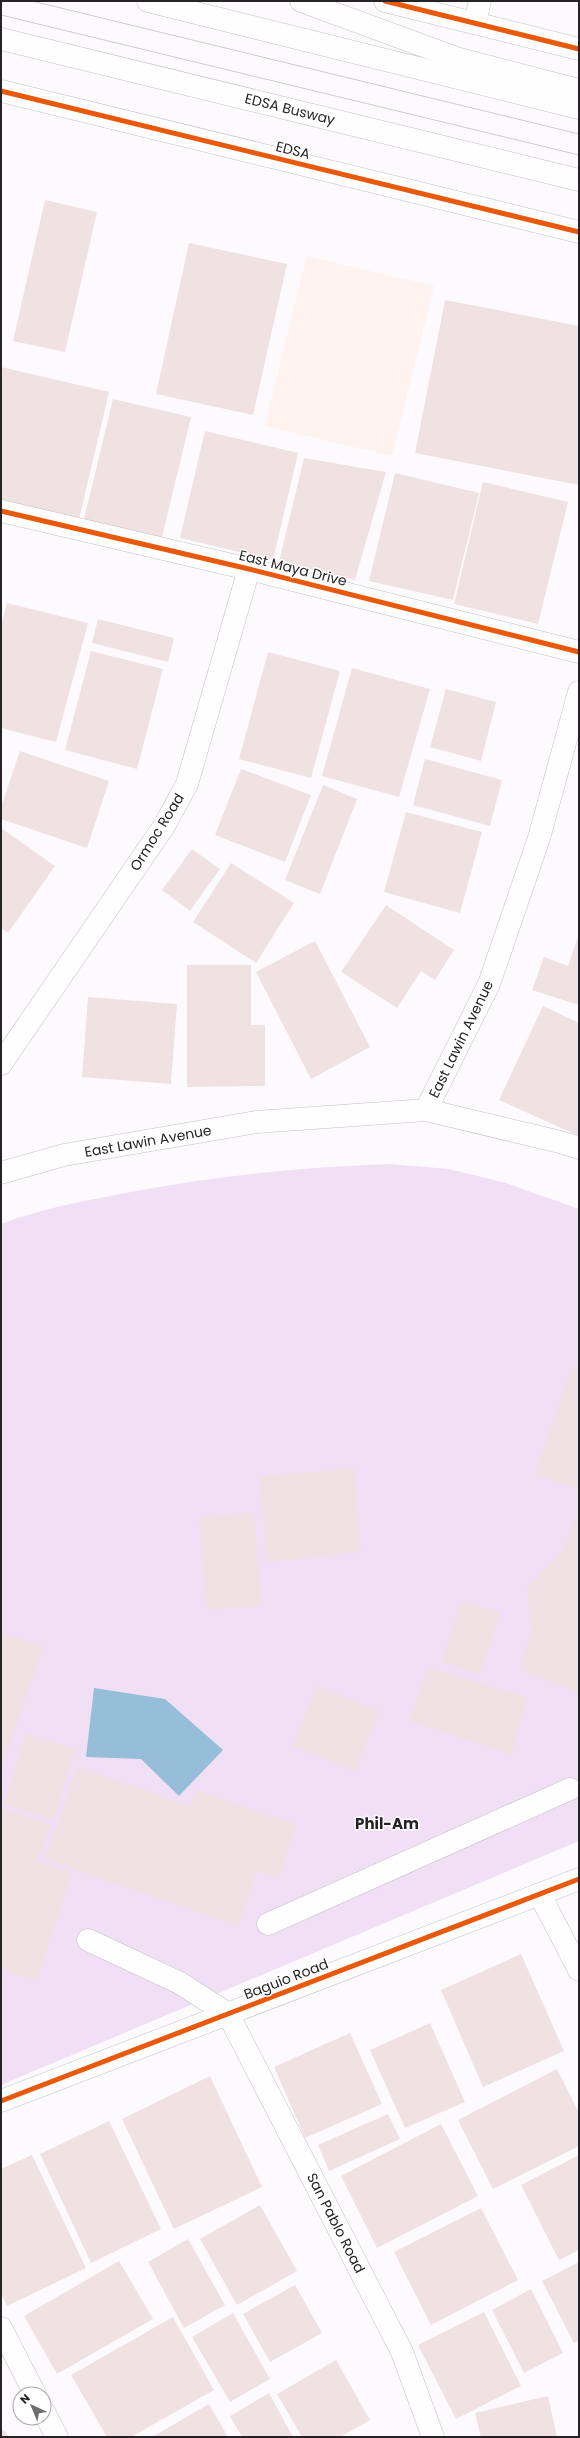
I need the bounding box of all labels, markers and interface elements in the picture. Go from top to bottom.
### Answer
street label: EDSA Busway [243,88,337,130]
street label: EDSA [274,136,312,164]
street label: East Maya Drive [237,545,349,591]
street label: Ormoc Road [125,789,189,875]
street label: East Lawin Avenue [424,977,498,1101]
street label: East Lawin Avenue [83,1120,213,1162]
district label: Phil-Am [355,1813,419,1834]
street label: Baguio Road [241,1954,331,2004]
street label: San Pablo Road [302,2169,370,2277]
north arrow [12,2386,52,2426]
text: N [17,2390,34,2407]

